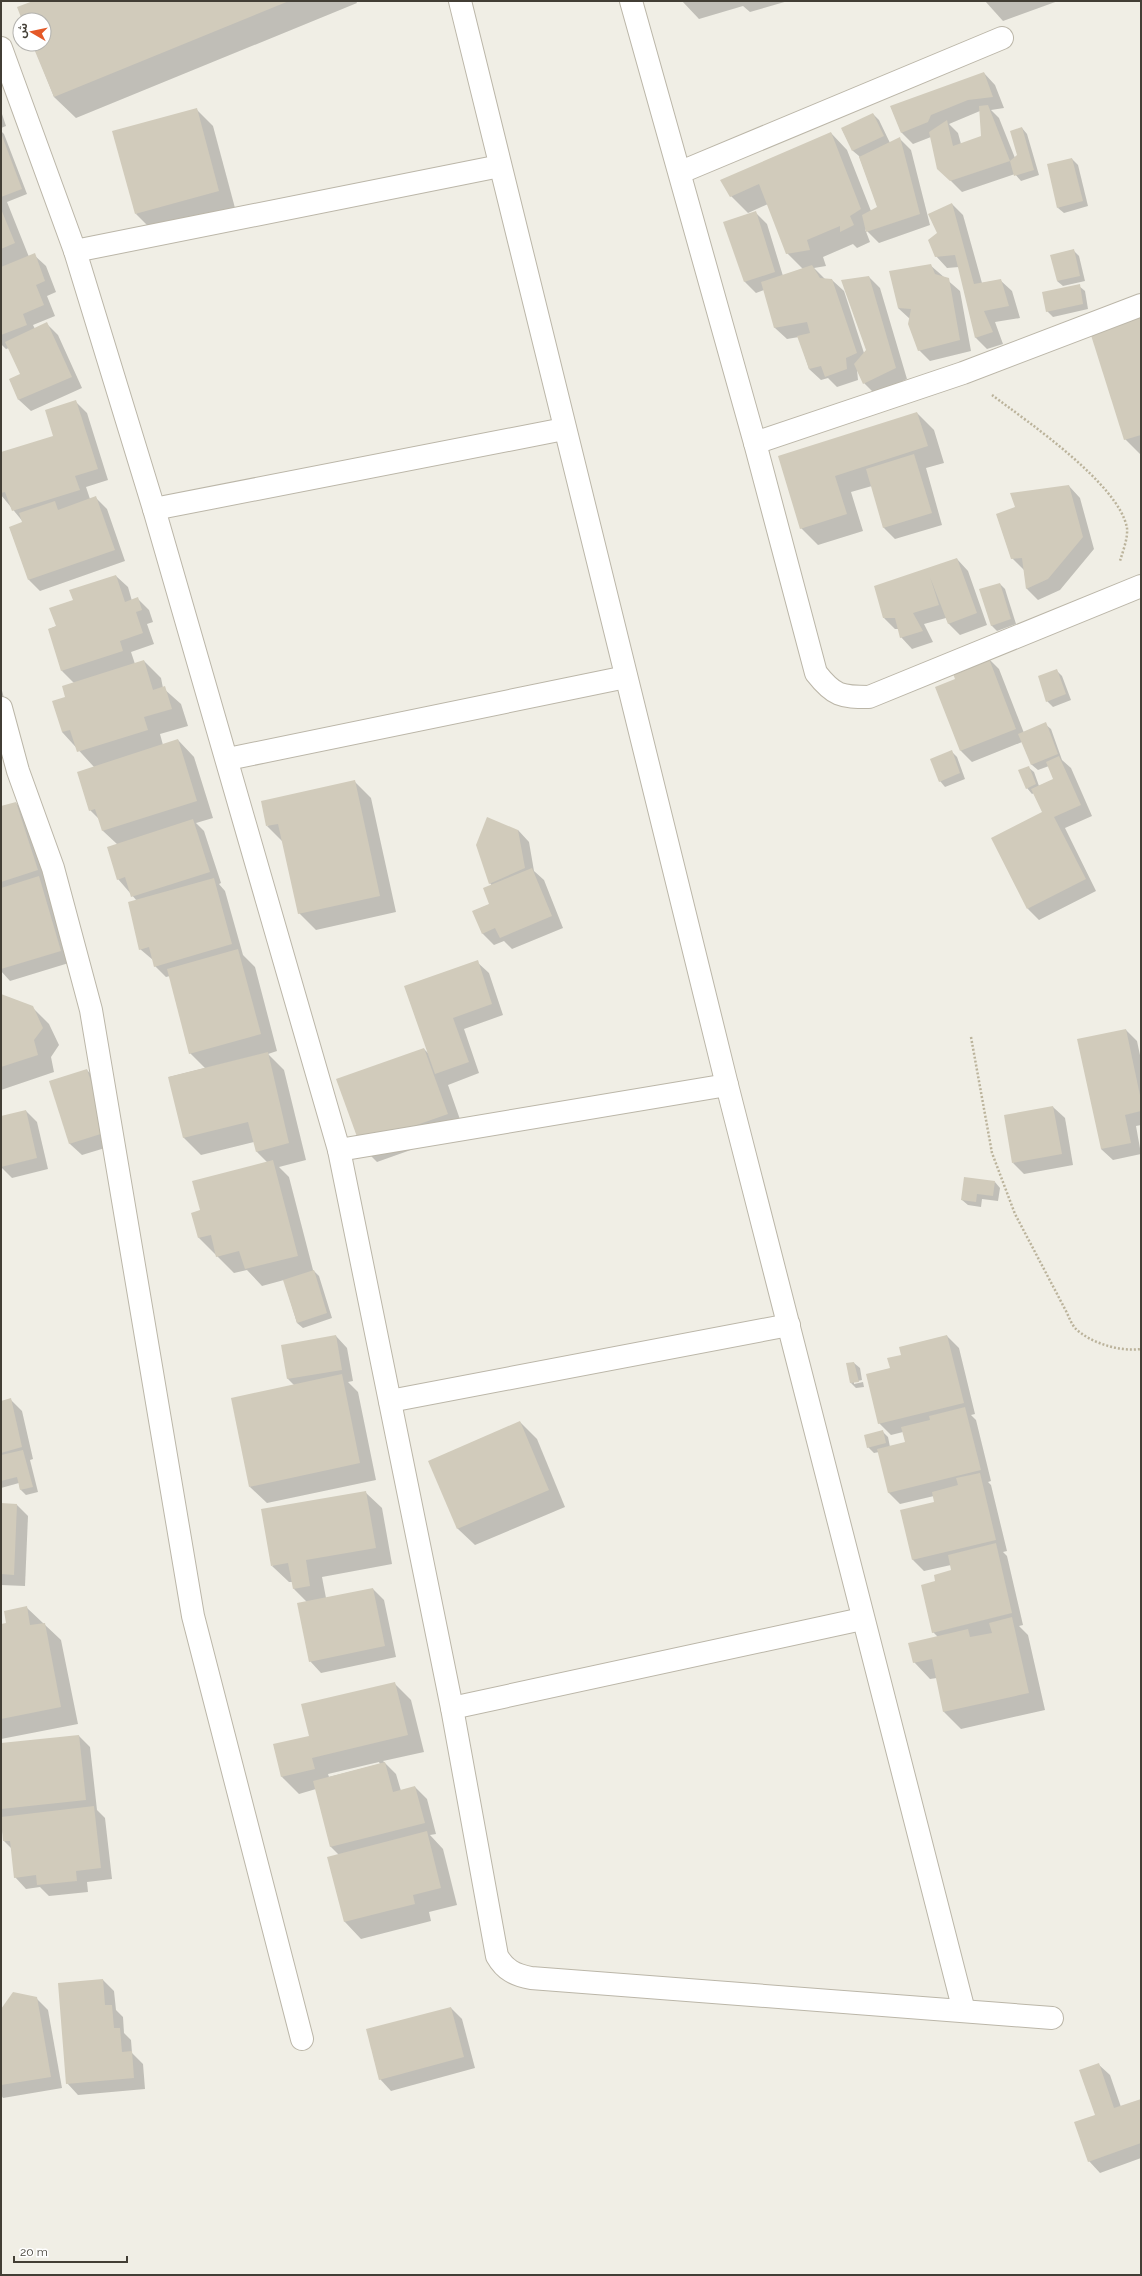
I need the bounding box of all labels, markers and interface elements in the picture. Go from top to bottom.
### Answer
north arrow [12,12,52,52]
text: ش [15,22,30,39]
scale bar [14,2238,127,2264]
text: 20 m [20,2245,48,2259]

